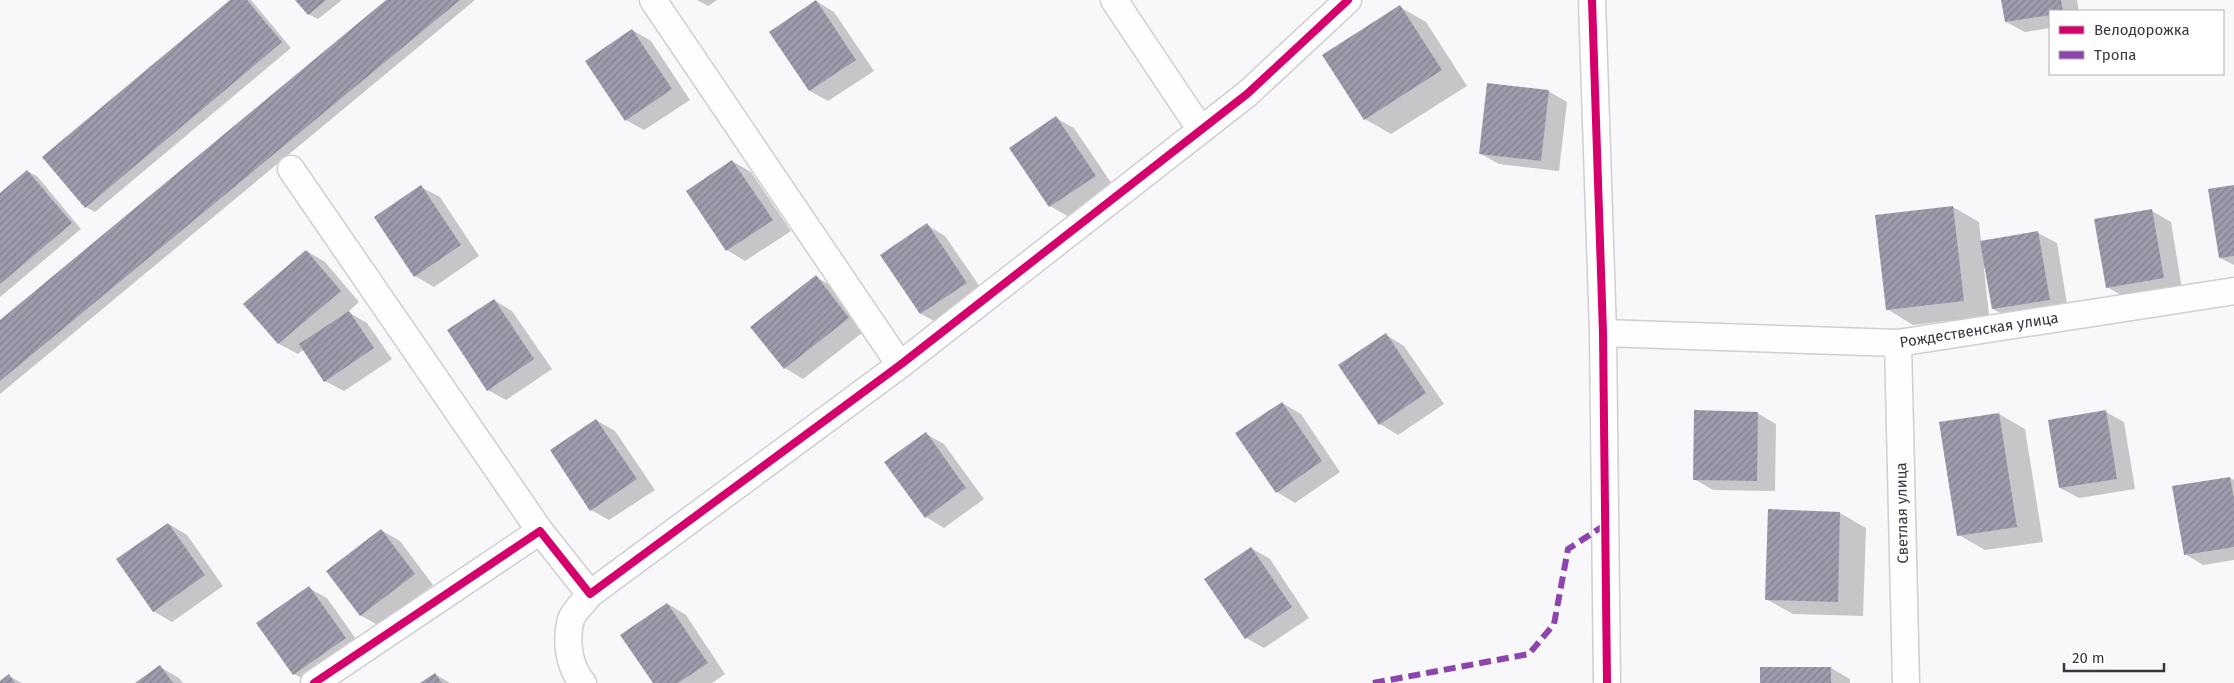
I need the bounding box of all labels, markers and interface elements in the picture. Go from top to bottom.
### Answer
legend [2049,10,2224,75]
text: Велодорожка [2094,21,2190,39]
text: Тропа [2094,46,2136,64]
street label: Рождественская улица [1898,309,2060,351]
street label: Светлая улица [1892,462,1912,564]
scale bar [2064,640,2164,672]
text: 20 m [2072,649,2105,667]

